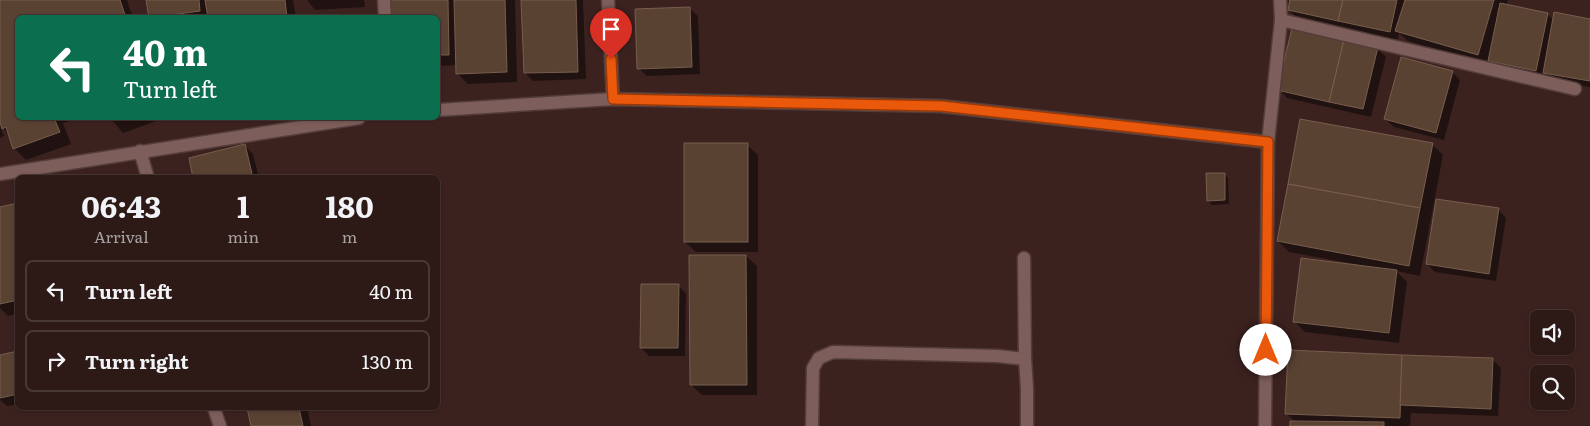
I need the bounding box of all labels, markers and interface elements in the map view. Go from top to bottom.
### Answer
pin [590,8,632,59]
icon: arrive [597,15,625,43]
text: 40 m [123,25,208,77]
icon: left [40,35,105,100]
text: Turn left [123,72,217,105]
text: 06:43 [81,183,161,227]
text: 1 [237,183,250,227]
text: 180 [325,183,374,227]
text: Arrival [94,224,149,248]
text: min [228,224,259,248]
text: m [342,224,357,248]
icon: left [42,277,70,305]
text: Turn left [85,277,172,305]
text: 40 m [369,277,413,305]
map controls [1530,310,1575,410]
button: sound [1530,310,1575,355]
position arrow [1239,323,1291,375]
icon: right [42,347,70,375]
text: Turn right [85,347,189,375]
text: 130 m [362,347,413,375]
button: search [1530,365,1575,410]

